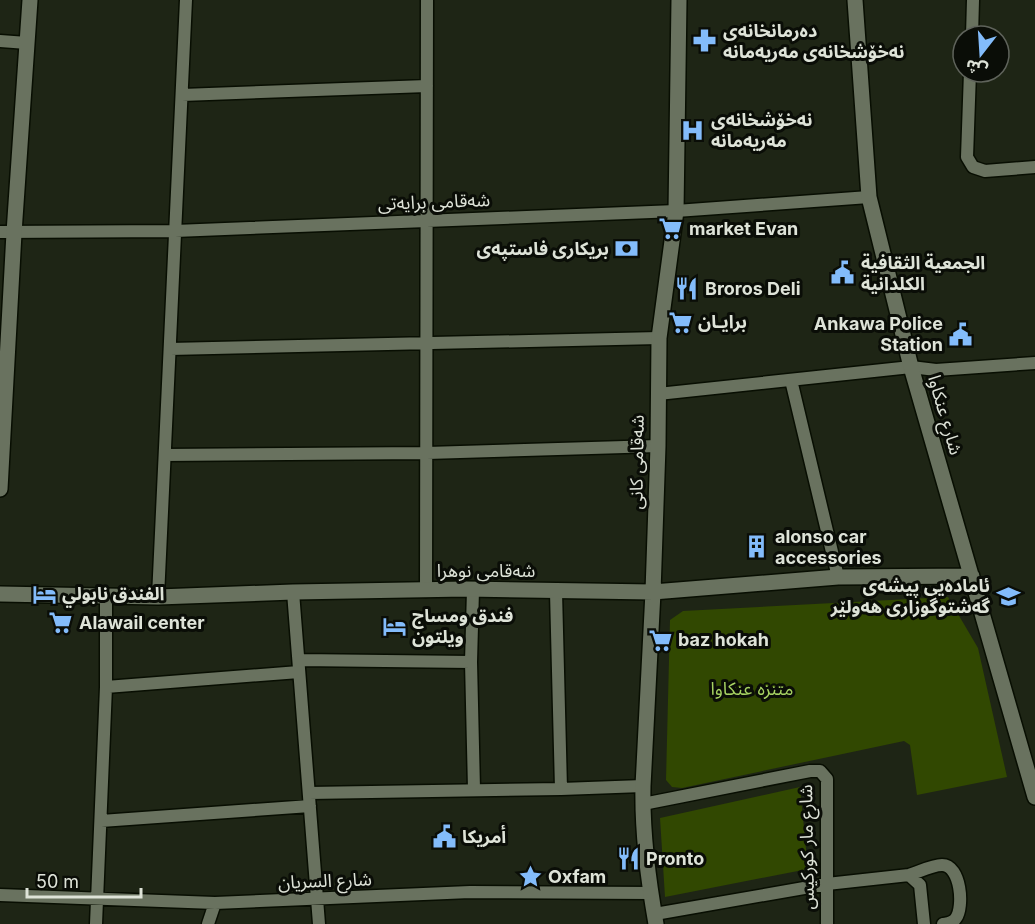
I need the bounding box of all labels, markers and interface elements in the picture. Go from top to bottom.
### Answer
place label: دەرمانخانەی نەخۆشخانەی مەریەمانە [723,20,905,63]
north arrow [951,24,1011,84]
pharmacy icon: دەرمانخانەی نەخۆشخانەی مەریەمانە [692,28,718,54]
text: ش [963,56,990,81]
place label: نەخۆشخانەی مەریەمانە [711,109,813,152]
hospital icon: نەخۆشخانەی مەریەمانە [680,117,706,143]
street label: شەقامی برایەتی [377,189,491,215]
supermarket icon: market Evan [658,216,684,242]
place label: market Evan [689,218,798,239]
bank icon: بریکاری فاستپەی [614,236,640,262]
place label: بریکاری فاستپەی [477,238,609,261]
place label: الجمعية الثقافية الكلدانية [861,252,985,294]
public building icon: الجمعية الثقافية الكلدانية [830,260,856,286]
restaurant icon: Broros Deli [674,276,700,302]
place label: Broros Deli [705,278,801,299]
supermarket icon: برایـان [667,309,693,335]
place label: برایـان [698,311,747,333]
place label: Ankawa Police Station [814,313,943,355]
public building icon: Ankawa Police Station [948,321,974,347]
street label: شارع عنكاوا [920,373,967,458]
street label: شەقامی کانی [625,414,649,510]
place label: alonso car accessories [775,526,882,568]
building icon: alonso car accessories [744,534,770,560]
street label: شەقامی نوهرا [437,560,535,582]
place label: ئاماده‌یی پیشه‌ی گه‌شتوگوزاری هه‌ولێر [830,575,991,618]
hotel icon: الفندق نابولي [31,581,57,607]
place label: الفندق نابولي [62,583,165,608]
school or university icon: ئاماده‌یی پیشه‌ی گه‌شتوگوزاری هه‌ولێر [995,583,1021,609]
place label: فندق ومساج ويلتون [412,605,513,647]
supermarket icon: Alawail center [48,610,74,636]
place label: Alawail center [79,612,204,633]
hotel icon: فندق ومساج ويلتون [381,613,407,639]
supermarket icon: baz hokah [647,627,673,653]
place label: baz hokah [678,629,769,650]
park label: متنزه عنكاوا [710,678,794,700]
street label: شارع مار كوركيس [795,784,822,910]
public building icon: أمريكا [431,824,457,850]
place label: أمريكا [462,824,506,848]
restaurant icon: Pronto [615,846,641,872]
place label: Pronto [646,848,704,869]
scale bar [27,861,141,899]
place icon: Oxfam [517,864,543,890]
place label: Oxfam [548,866,606,887]
street label: شارع السريان [278,868,372,897]
text: 50 m [36,871,79,892]

